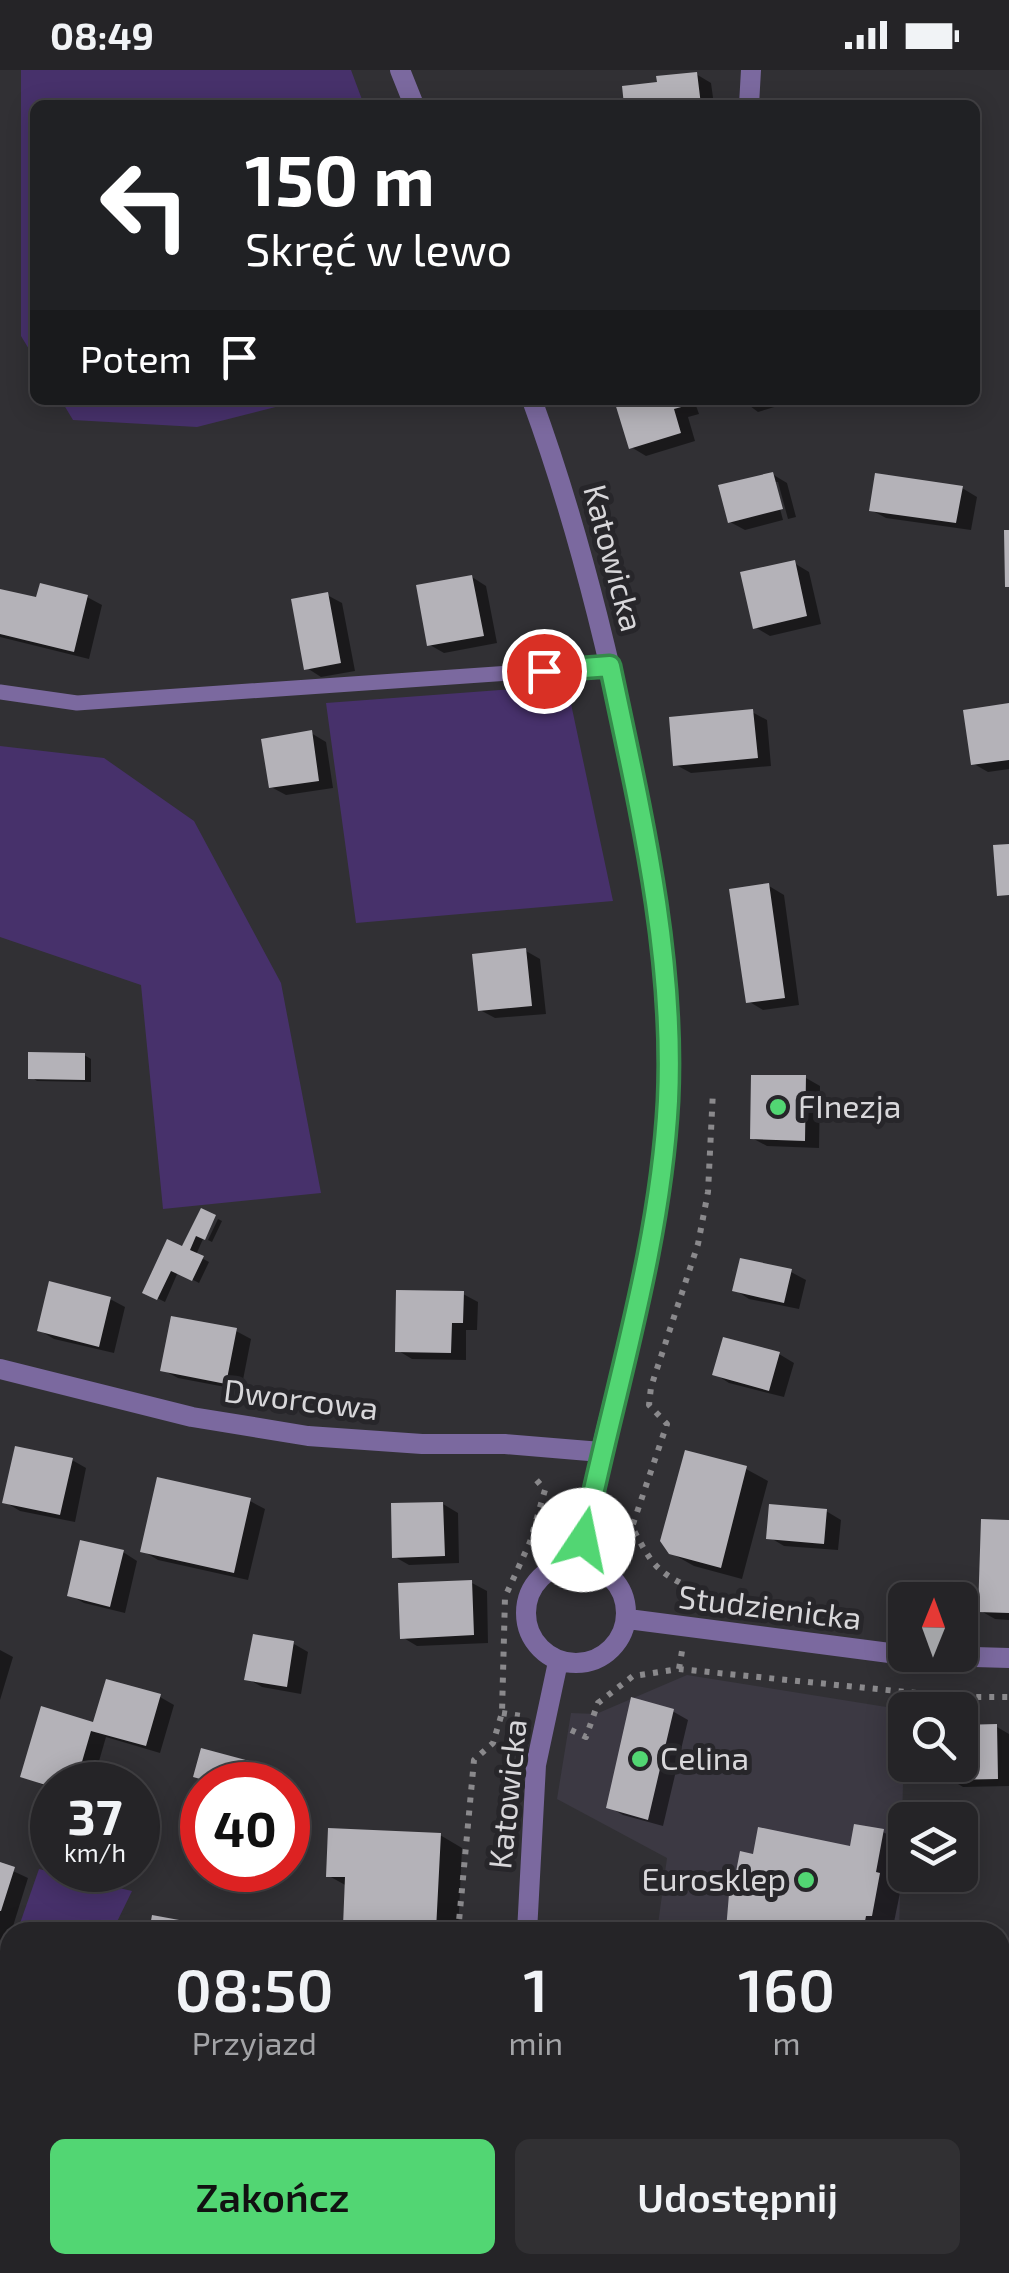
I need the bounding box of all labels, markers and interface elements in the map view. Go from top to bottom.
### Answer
text: 08:49 [50,12,154,58]
text: 150 m [245,136,435,220]
icon: left [80,140,210,270]
text: Skręć w lewo [245,221,512,275]
icon: arrive [212,330,267,385]
text: Potem [80,335,192,381]
street label: Katowicka [577,480,653,635]
pin [502,629,587,714]
icon: arrive [517,644,572,699]
place label: FInezja [798,1086,901,1125]
marker: FInezja [767,1096,789,1118]
street label: Dworcowa [222,1370,381,1426]
position arrow [531,1488,635,1592]
street label: Studzienicka [677,1576,864,1636]
north arrow [888,1582,978,1672]
map controls [888,1582,978,1892]
button: search [888,1692,978,1782]
street label: Katowicka [479,1717,533,1871]
place label: Celina [660,1738,749,1776]
marker: Celina [629,1748,651,1770]
speed limit sign: 40 [180,1762,310,1892]
text: 37 [68,1785,122,1845]
button: layers [888,1802,978,1892]
text: km/h [64,1837,126,1867]
place label: Eurosklep [641,1859,786,1897]
marker: Eurosklep [795,1869,817,1891]
text: 08:50 [175,1952,334,2024]
text: 1 [523,1952,548,2024]
text: 160 [738,1952,835,2024]
text: Przyjazd [192,2023,317,2061]
text: min [509,2023,563,2061]
text: m [773,2023,801,2061]
button: Zakończ [50,2139,495,2254]
button: Udostępnij [515,2139,960,2254]

